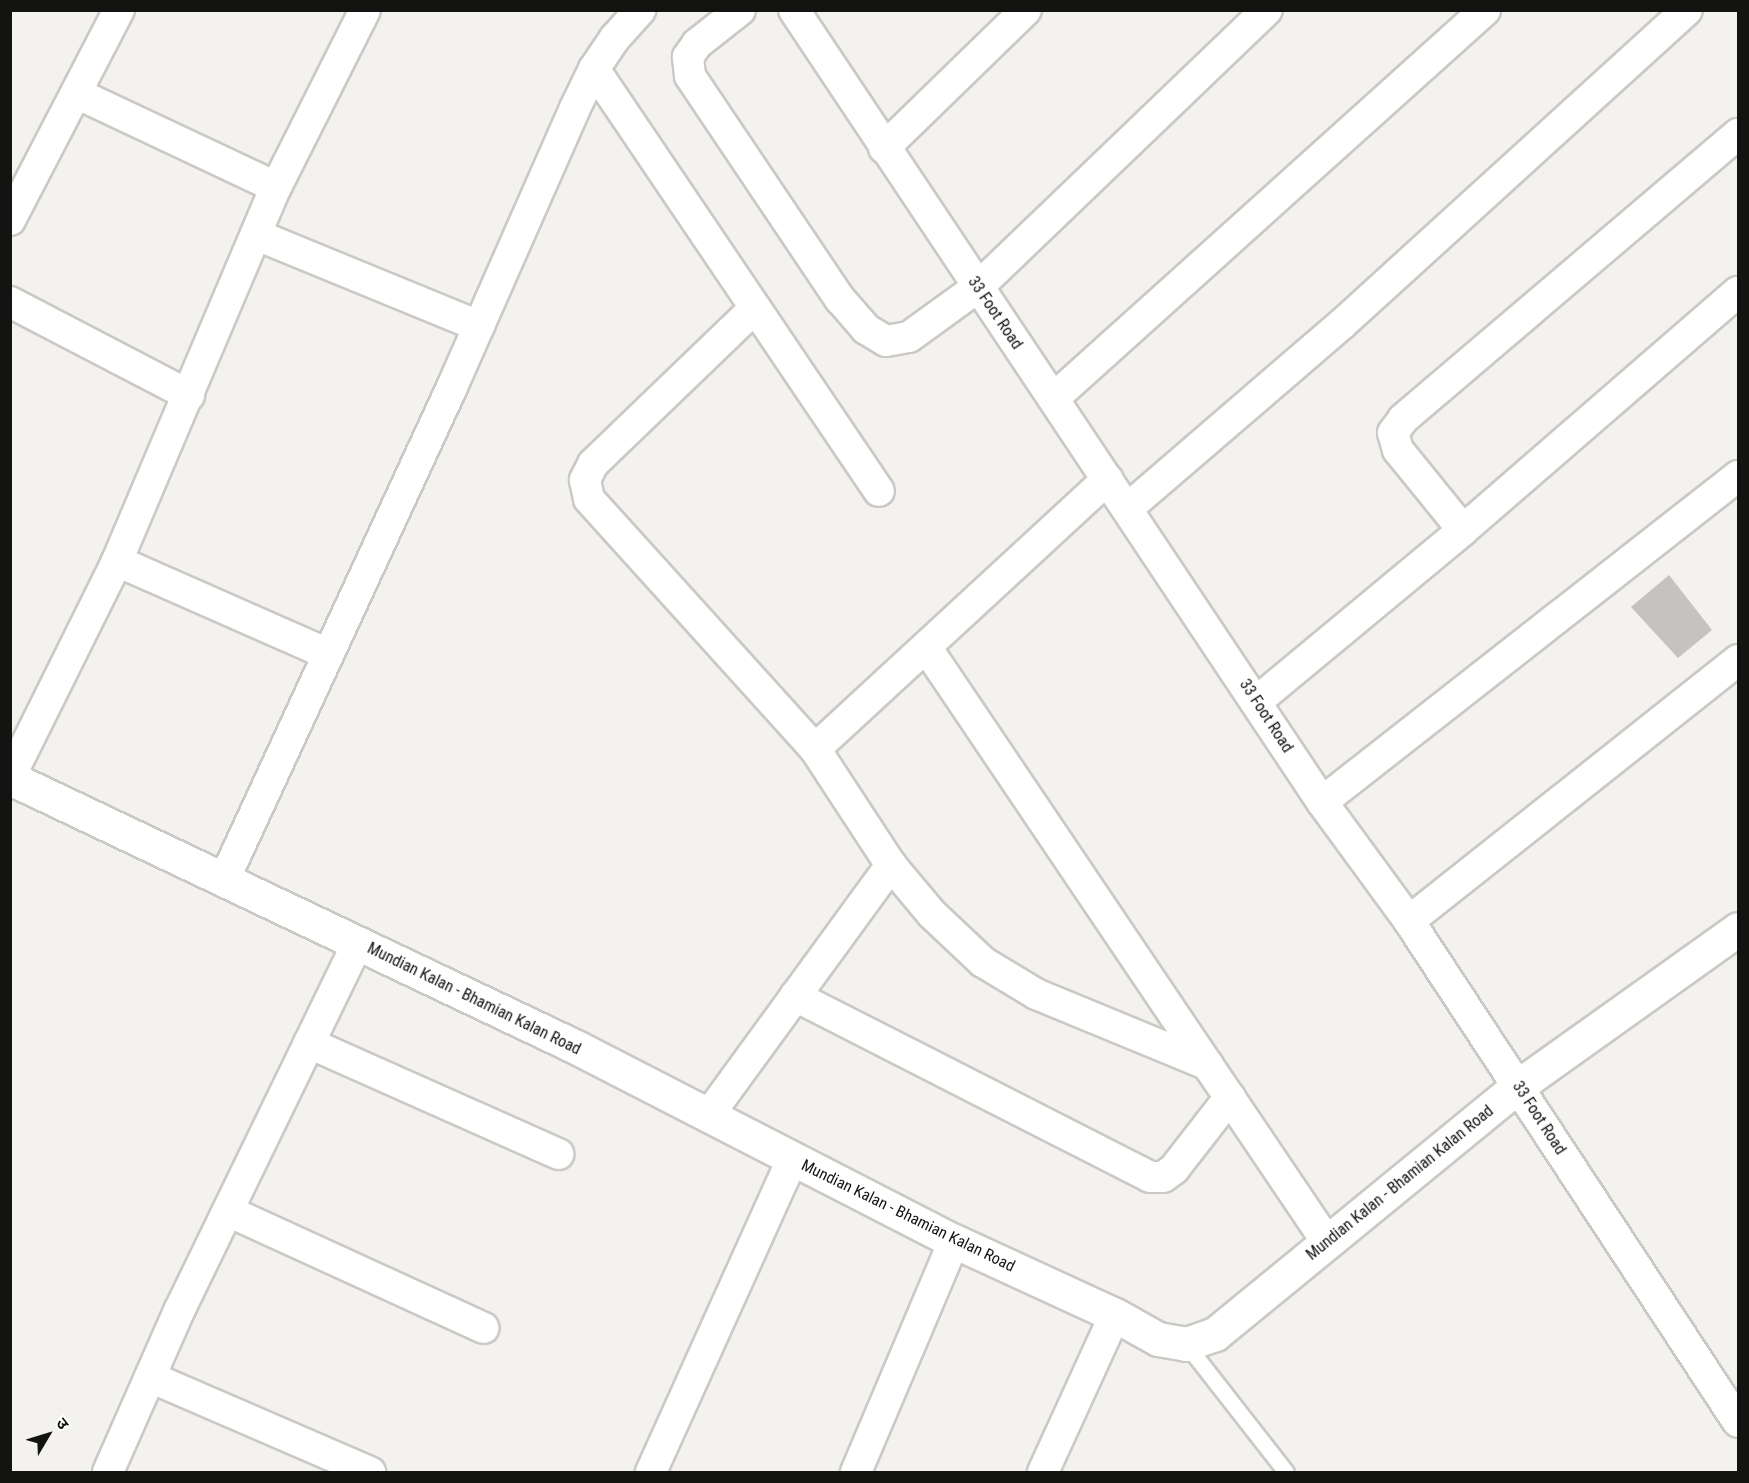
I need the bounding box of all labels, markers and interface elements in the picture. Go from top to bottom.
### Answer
street label: 33 Foot Road [964,273,1026,353]
street label: 33 Foot Road [1235,676,1297,756]
street label: Mundian Kalan - Bhamian Kalan Road [364,939,584,1059]
street label: 33 Foot Road [1508,1078,1570,1158]
street label: Mundian Kalan - Bhamian Kalan Road [1303,1102,1497,1264]
street label: Mundian Kalan - Bhamian Kalan Road [798,1156,1018,1276]
north arrow [18,1405,78,1465]
text: उ [52,1414,73,1433]

